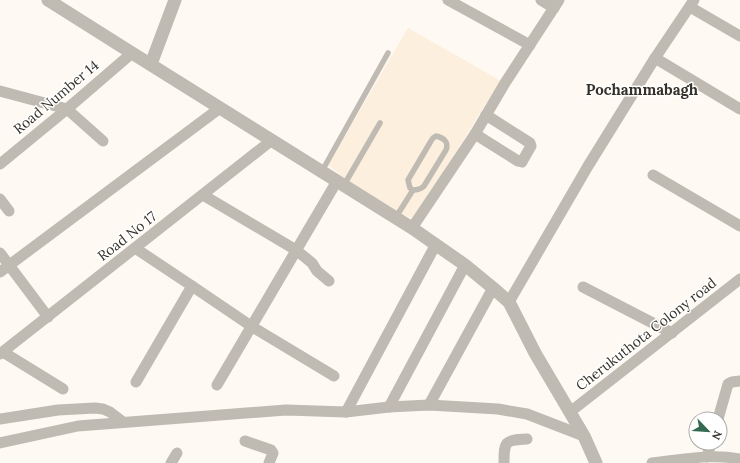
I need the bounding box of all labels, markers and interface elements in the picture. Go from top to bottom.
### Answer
street label: Road Number 14 [10,56,103,138]
district label: Pochammabagh [586,80,699,99]
street label: Road No 17 [94,207,161,265]
street label: Cherukuthota Colony road [572,273,720,395]
north arrow [688,411,728,451]
text: N [709,428,725,442]

